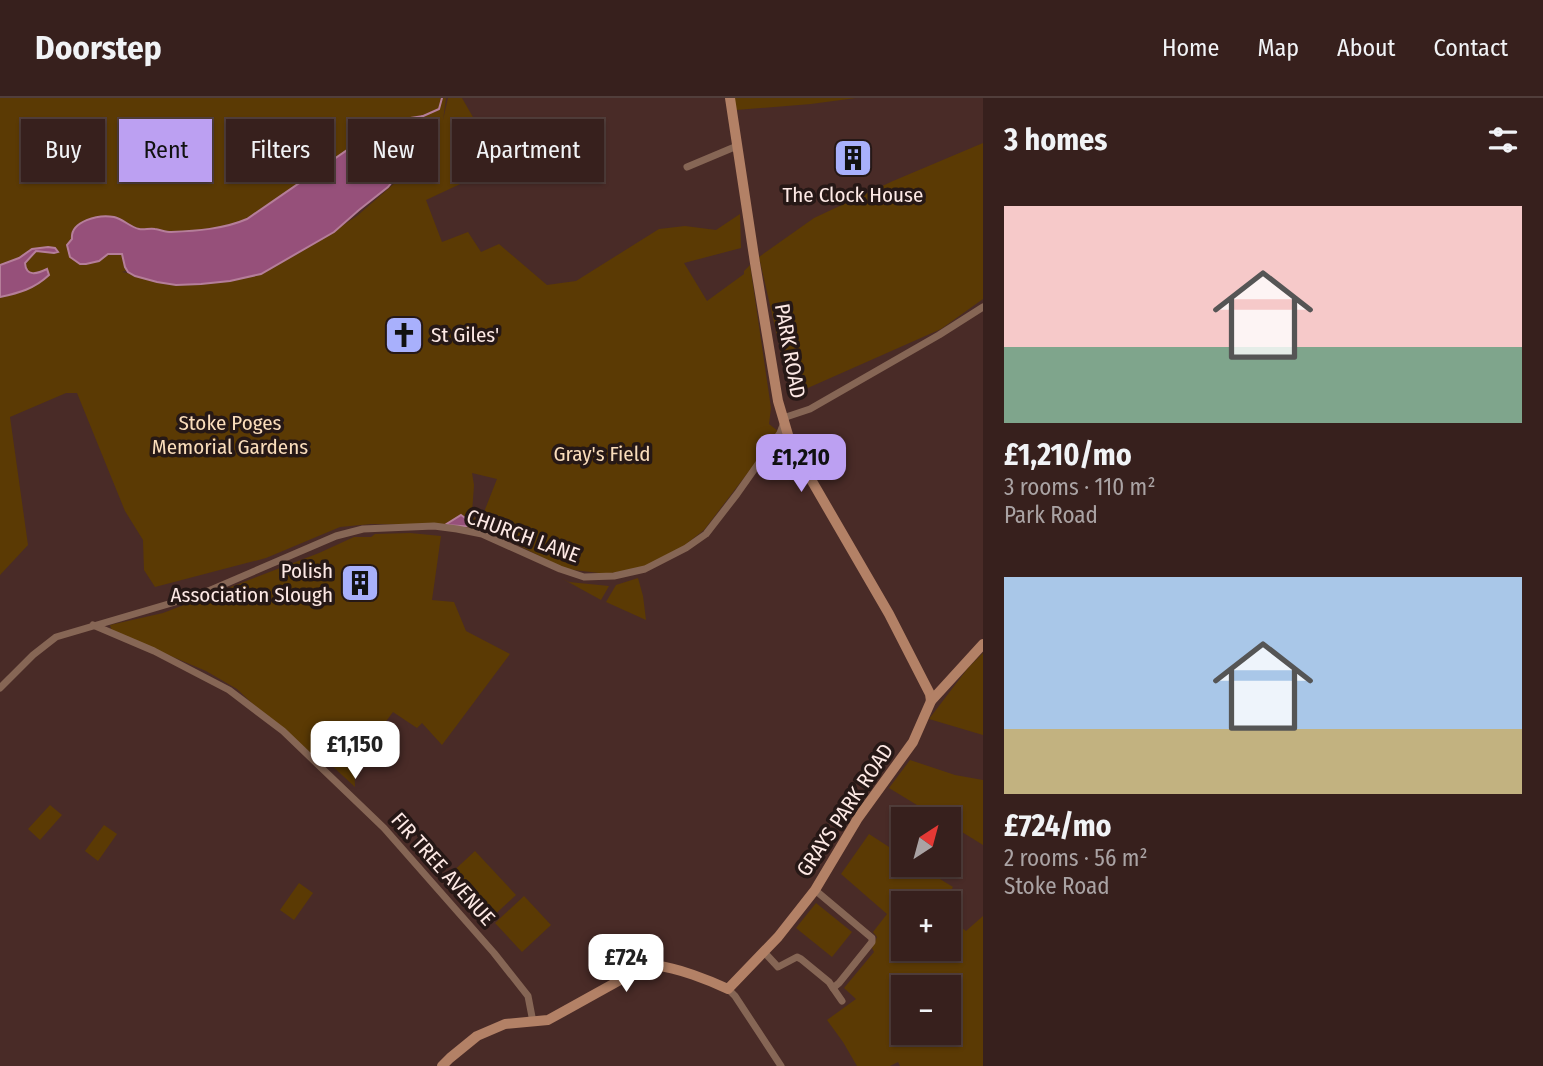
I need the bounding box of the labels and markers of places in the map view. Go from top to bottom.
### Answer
building icon: The Clock House [832,137,874,179]
place label: The Clock House [783,182,923,208]
church icon: St Giles' [383,314,425,356]
place label: St Giles' [431,322,499,348]
pin: £1,210 [744,434,858,494]
place label: Polish Association Slough [171,558,333,608]
building icon: Polish Association Slough [339,562,381,604]
pin: £1,150 [298,722,412,781]
pin: £724 [585,934,667,994]

